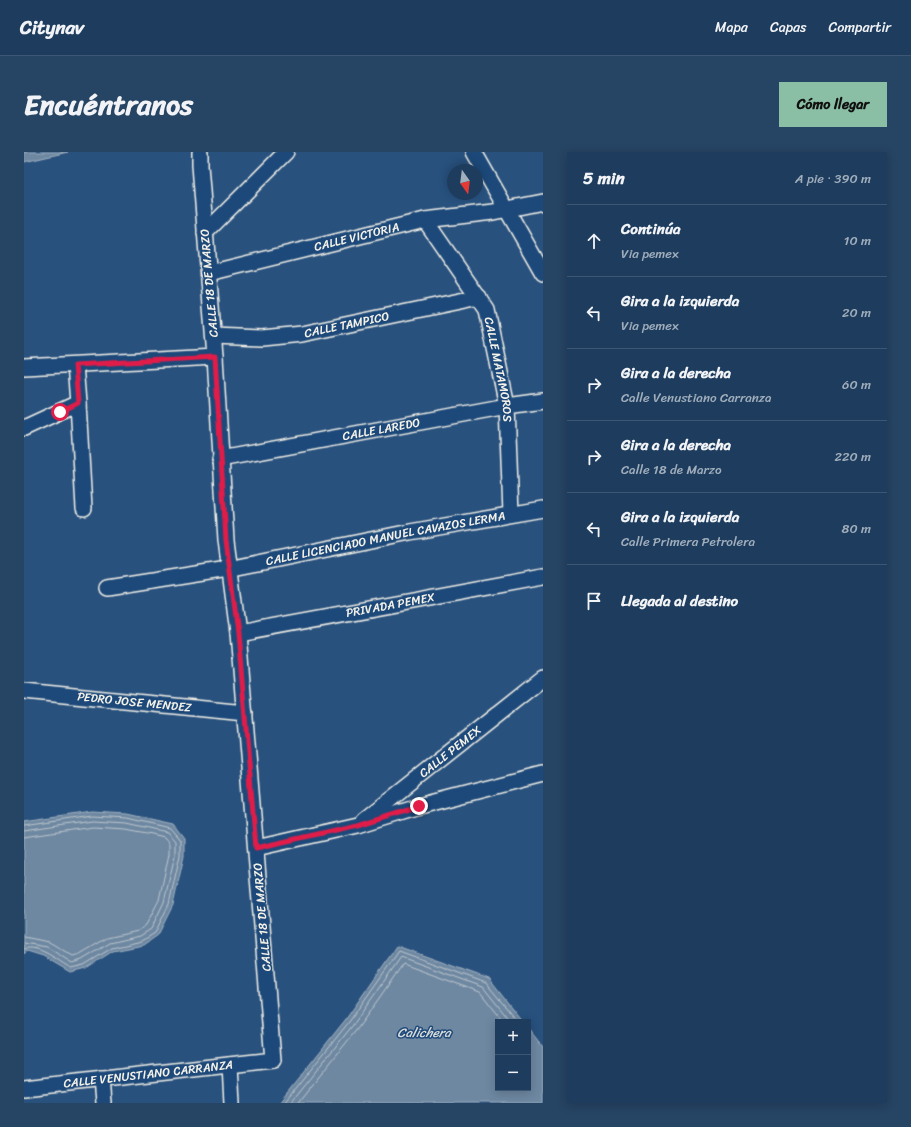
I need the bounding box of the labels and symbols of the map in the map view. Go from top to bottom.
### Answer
north arrow [447,164,483,200]
street label: CALLE VICTORIA [312,216,402,258]
street label: CALLE 18 DE MARZO [193,228,225,338]
street label: CALLE TAMPICO [302,305,392,344]
street label: CALLE MATAMOROS [478,315,519,423]
route start [51,403,69,421]
street label: CALLE LAREDO [341,411,422,447]
street label: CALLE LICENCIADO MANUEL CAVAZOS LERMA [264,505,507,572]
street label: PRIVADA PEMEX [344,586,437,624]
street label: PEDRO JOSE MENDEZ [76,685,193,719]
street label: CALLE PEMEX [414,720,486,784]
route end [410,797,428,815]
street label: CALLE 18 DE MARZO [246,862,278,972]
water label: Calichera [397,1021,452,1044]
street label: CALLE VENUSTIANO CARRANZA [62,1054,234,1094]

